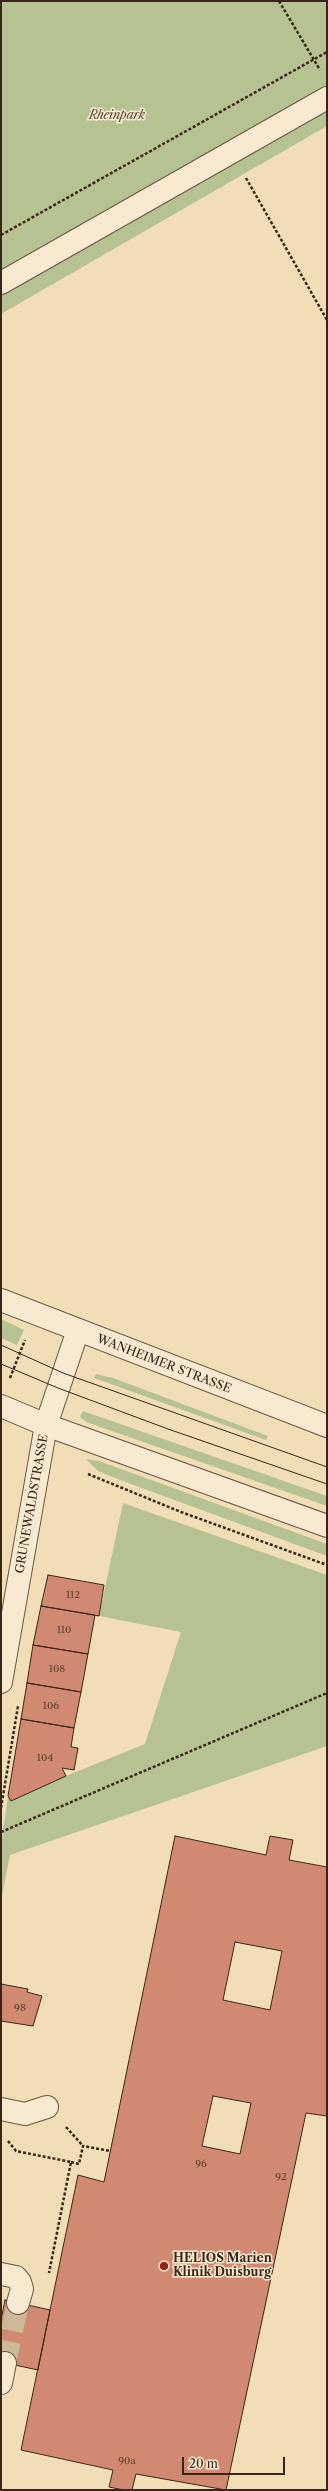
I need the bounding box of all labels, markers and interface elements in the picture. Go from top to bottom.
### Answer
park label: Rheinpark [89,109,145,123]
street label: WANHEIMER STRASSE [95,1332,233,1396]
street label: GRUNEWALDSTRASSE [13,1433,51,1575]
house number: 112 [66,1589,80,1601]
house number: 110 [57,1624,71,1636]
house number: 108 [49,1663,65,1675]
house number: 106 [43,1700,59,1712]
house number: 104 [37,1752,53,1764]
house number: 98 [14,2002,26,2014]
house number: 96 [195,2158,207,2170]
house number: 92 [275,2171,287,2183]
place label: HELIOS Marien Klinik Duisburg [173,2252,272,2280]
marker: HELIOS Marien Klinik Duisburg [158,2260,170,2272]
scale bar [184,2449,287,2475]
house number: 90a [118,2455,136,2467]
text: 20 m [189,2456,218,2471]

